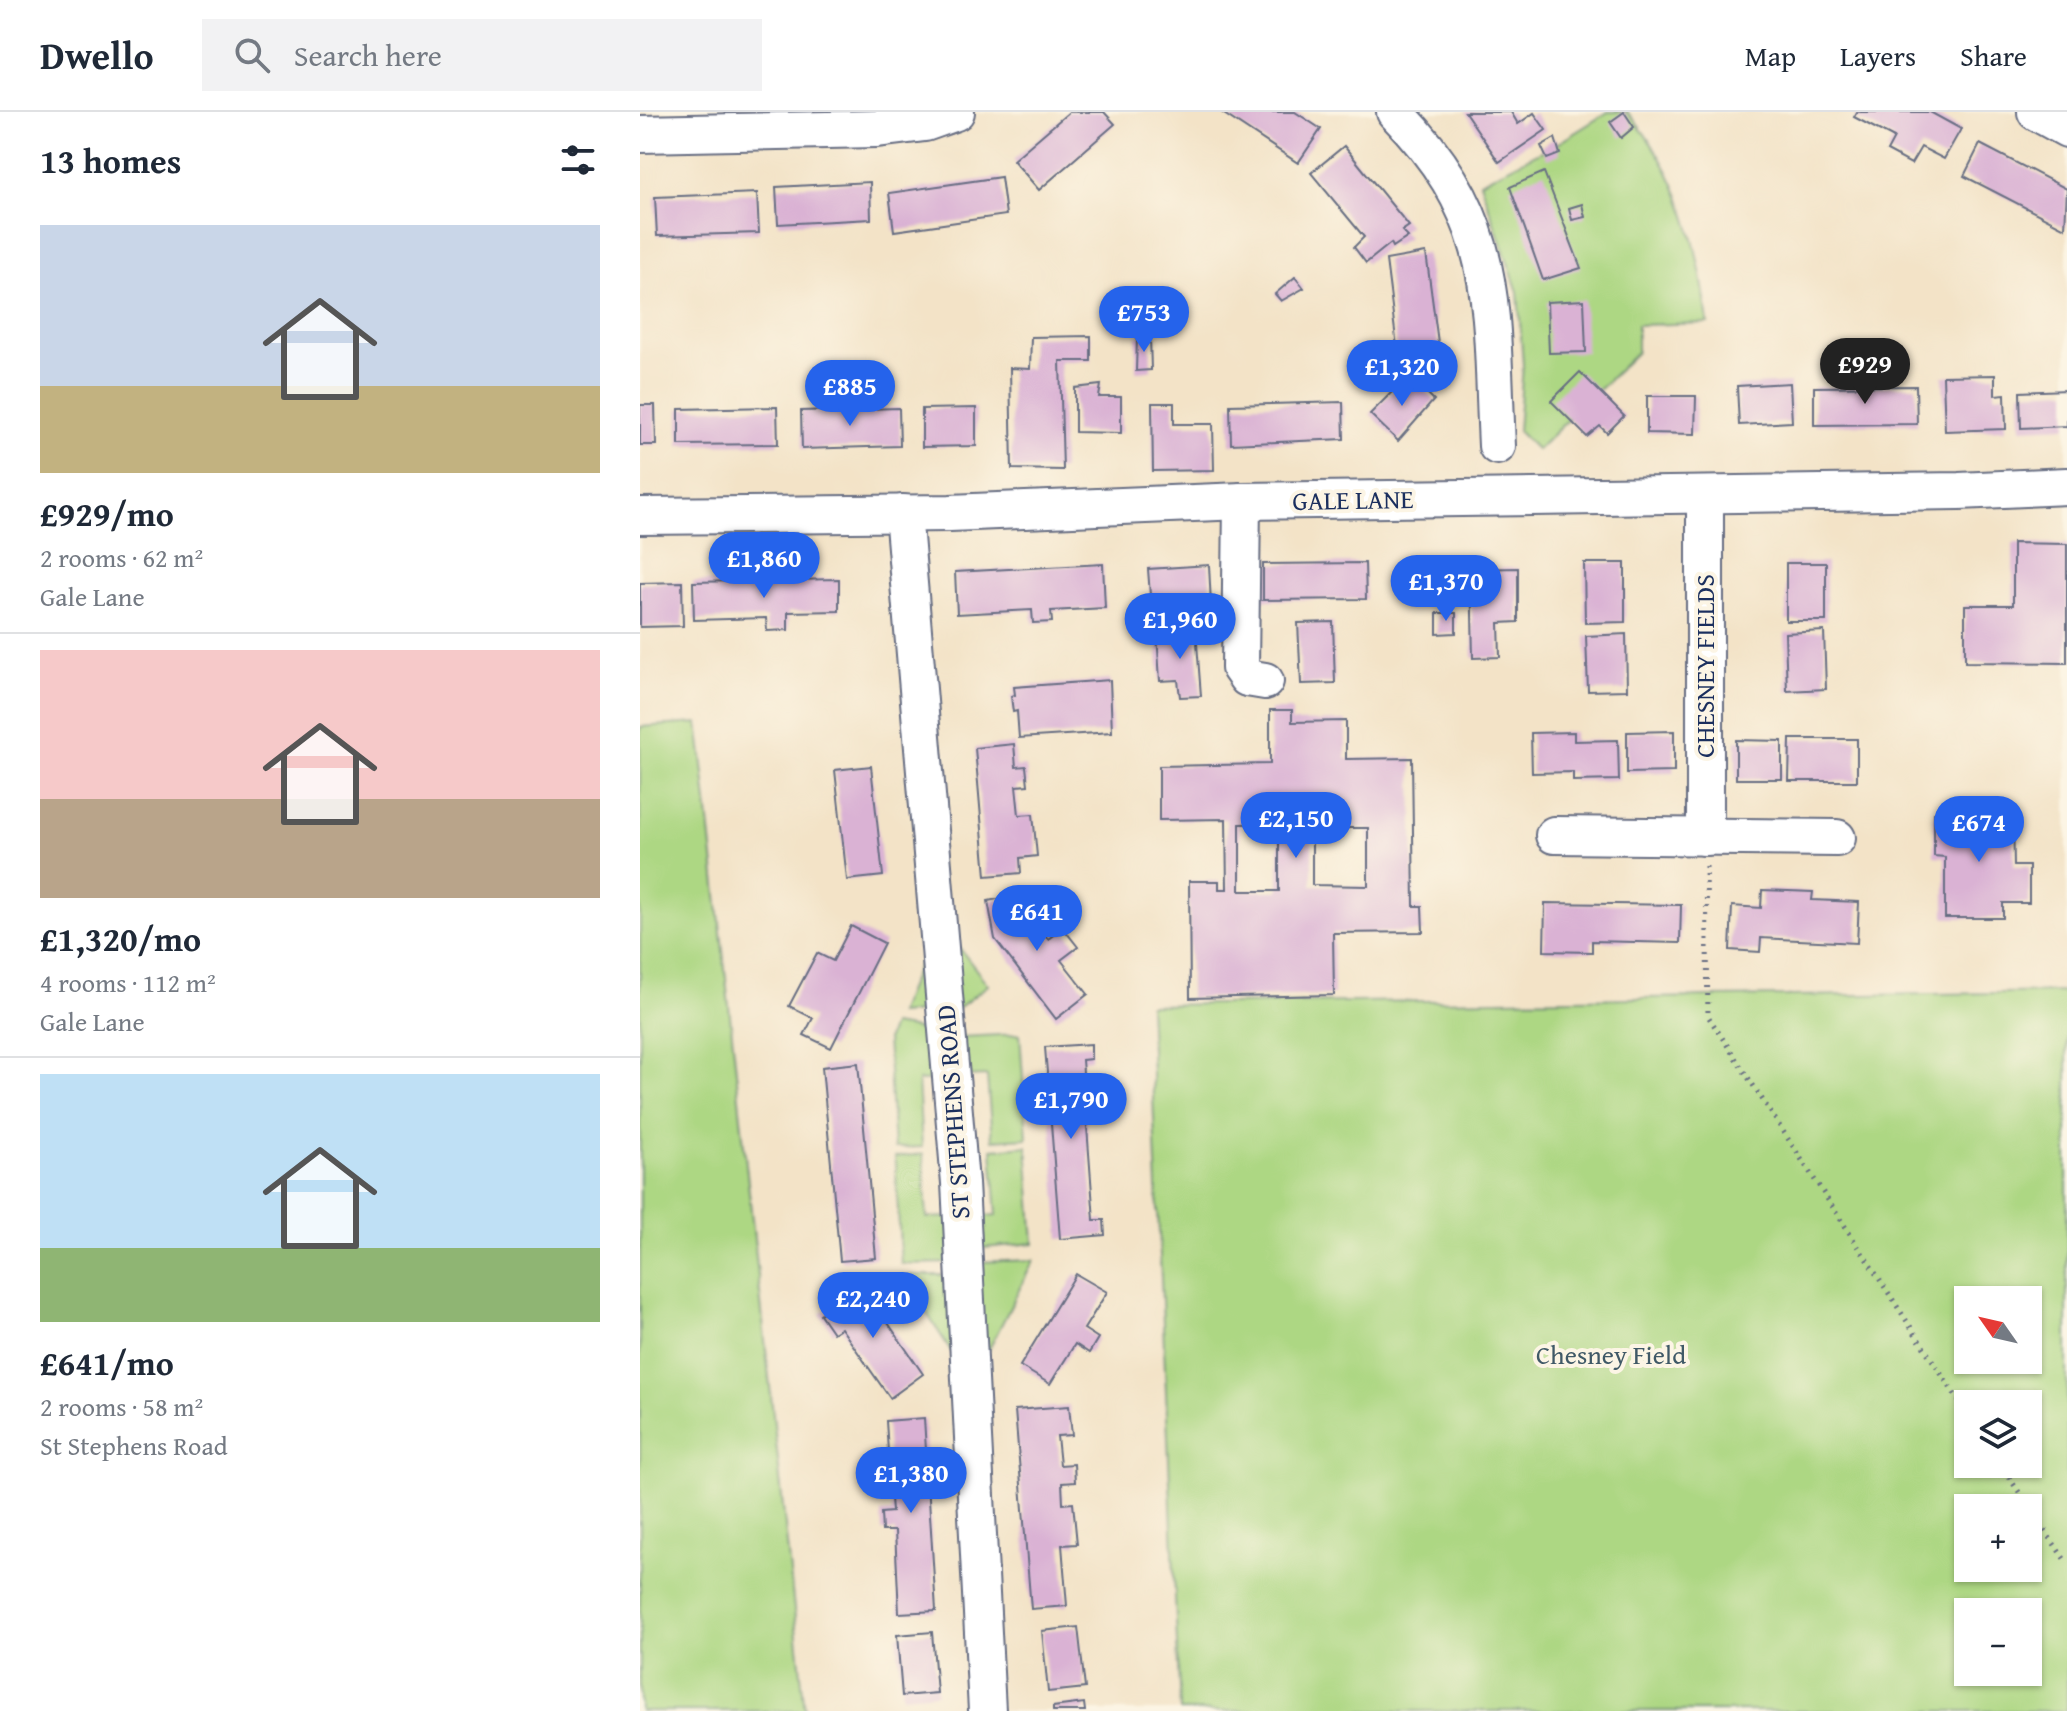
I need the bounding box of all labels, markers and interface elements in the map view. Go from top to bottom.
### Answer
search box [202,19,762,91]
text: Dwello [40,27,154,83]
icon: search [230,33,274,77]
text: Search here [294,33,442,77]
text: Map [1745,35,1796,76]
text: Layers [1840,35,1916,76]
text: Share [1960,35,2027,76]
text: 13 homes [40,136,181,185]
icon: filters [556,138,600,182]
icon: home [248,277,392,421]
pin: £753 [1097,286,1191,354]
text: £753 [1117,292,1171,331]
pin: £929 [1818,338,1912,406]
pin: £1,320 [1337,340,1467,408]
text: £929 [1838,344,1892,383]
text: £1,320 [1365,346,1439,385]
pin: £885 [803,360,897,428]
text: £885 [823,366,877,405]
street label: GALE LANE [1292,479,1414,520]
text: £929/mo [40,489,174,538]
pin: £1,860 [699,532,829,600]
text: 2 rooms · 62 m² [40,538,203,577]
text: £1,860 [727,538,801,577]
pin: £1,370 [1381,555,1511,623]
text: £1,370 [1409,561,1483,600]
street label: CHESNEY FIELDS [1685,574,1724,758]
text: Gale Lane [40,577,145,616]
pin: £1,960 [1115,593,1245,661]
text: £1,960 [1143,599,1217,638]
icon: home [248,702,392,846]
pin: £2,150 [1231,792,1361,860]
pin: £674 [1932,796,2026,864]
text: £2,150 [1259,798,1333,837]
text: £674 [1952,802,2006,841]
pin: £641 [990,885,1084,953]
text: £641 [1010,891,1064,930]
text: £1,320/mo [40,914,201,963]
text: 4 rooms · 112 m² [40,963,216,1002]
text: Gale Lane [40,1002,145,1041]
street label: ST STEPHENS ROAD [926,1004,979,1221]
pin: £1,790 [1006,1073,1136,1141]
text: £1,790 [1034,1079,1108,1118]
icon: home [248,1126,392,1270]
pin: £2,240 [808,1272,938,1340]
text: £2,240 [836,1278,910,1317]
north arrow [1954,1286,2042,1374]
map controls [1954,1286,2042,1686]
park label: Chesney Field [1536,1335,1686,1374]
text: £641/mo [40,1338,174,1387]
text: 2 rooms · 58 m² [40,1387,203,1426]
button: layers [1954,1390,2042,1478]
text: St Stephens Road [40,1426,228,1465]
pin: £1,380 [846,1447,976,1515]
text: £1,380 [874,1453,948,1492]
button: + [1954,1494,2042,1582]
button: − [1954,1598,2042,1686]

